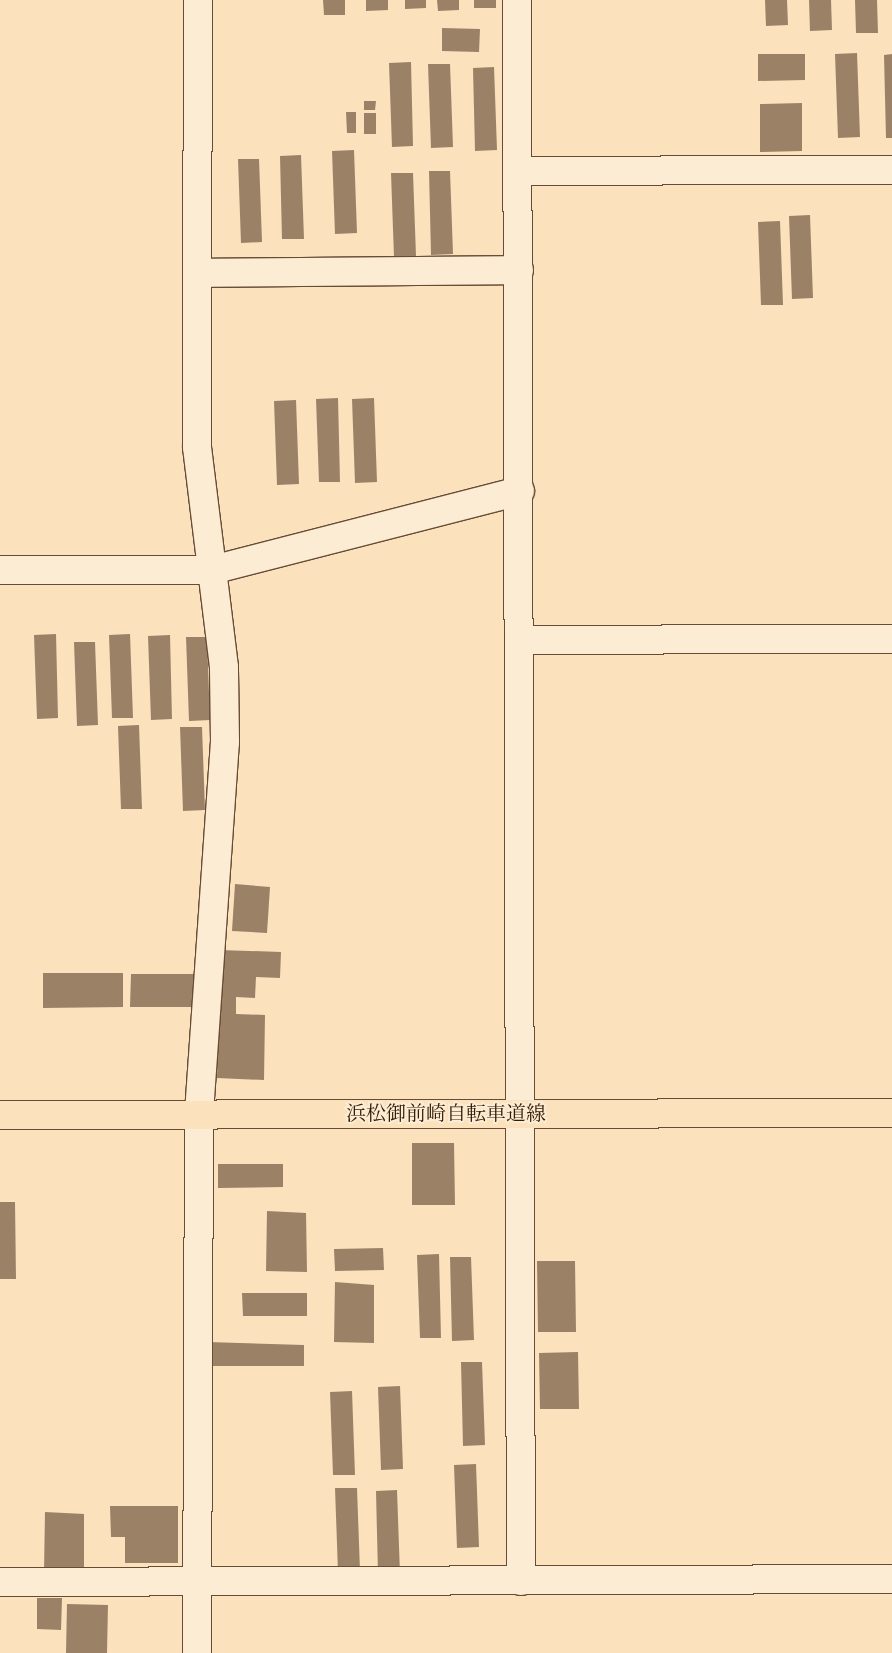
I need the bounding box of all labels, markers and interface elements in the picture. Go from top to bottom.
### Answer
street label: 浜松御前崎自転車道線 [346,1101,546,1125]

